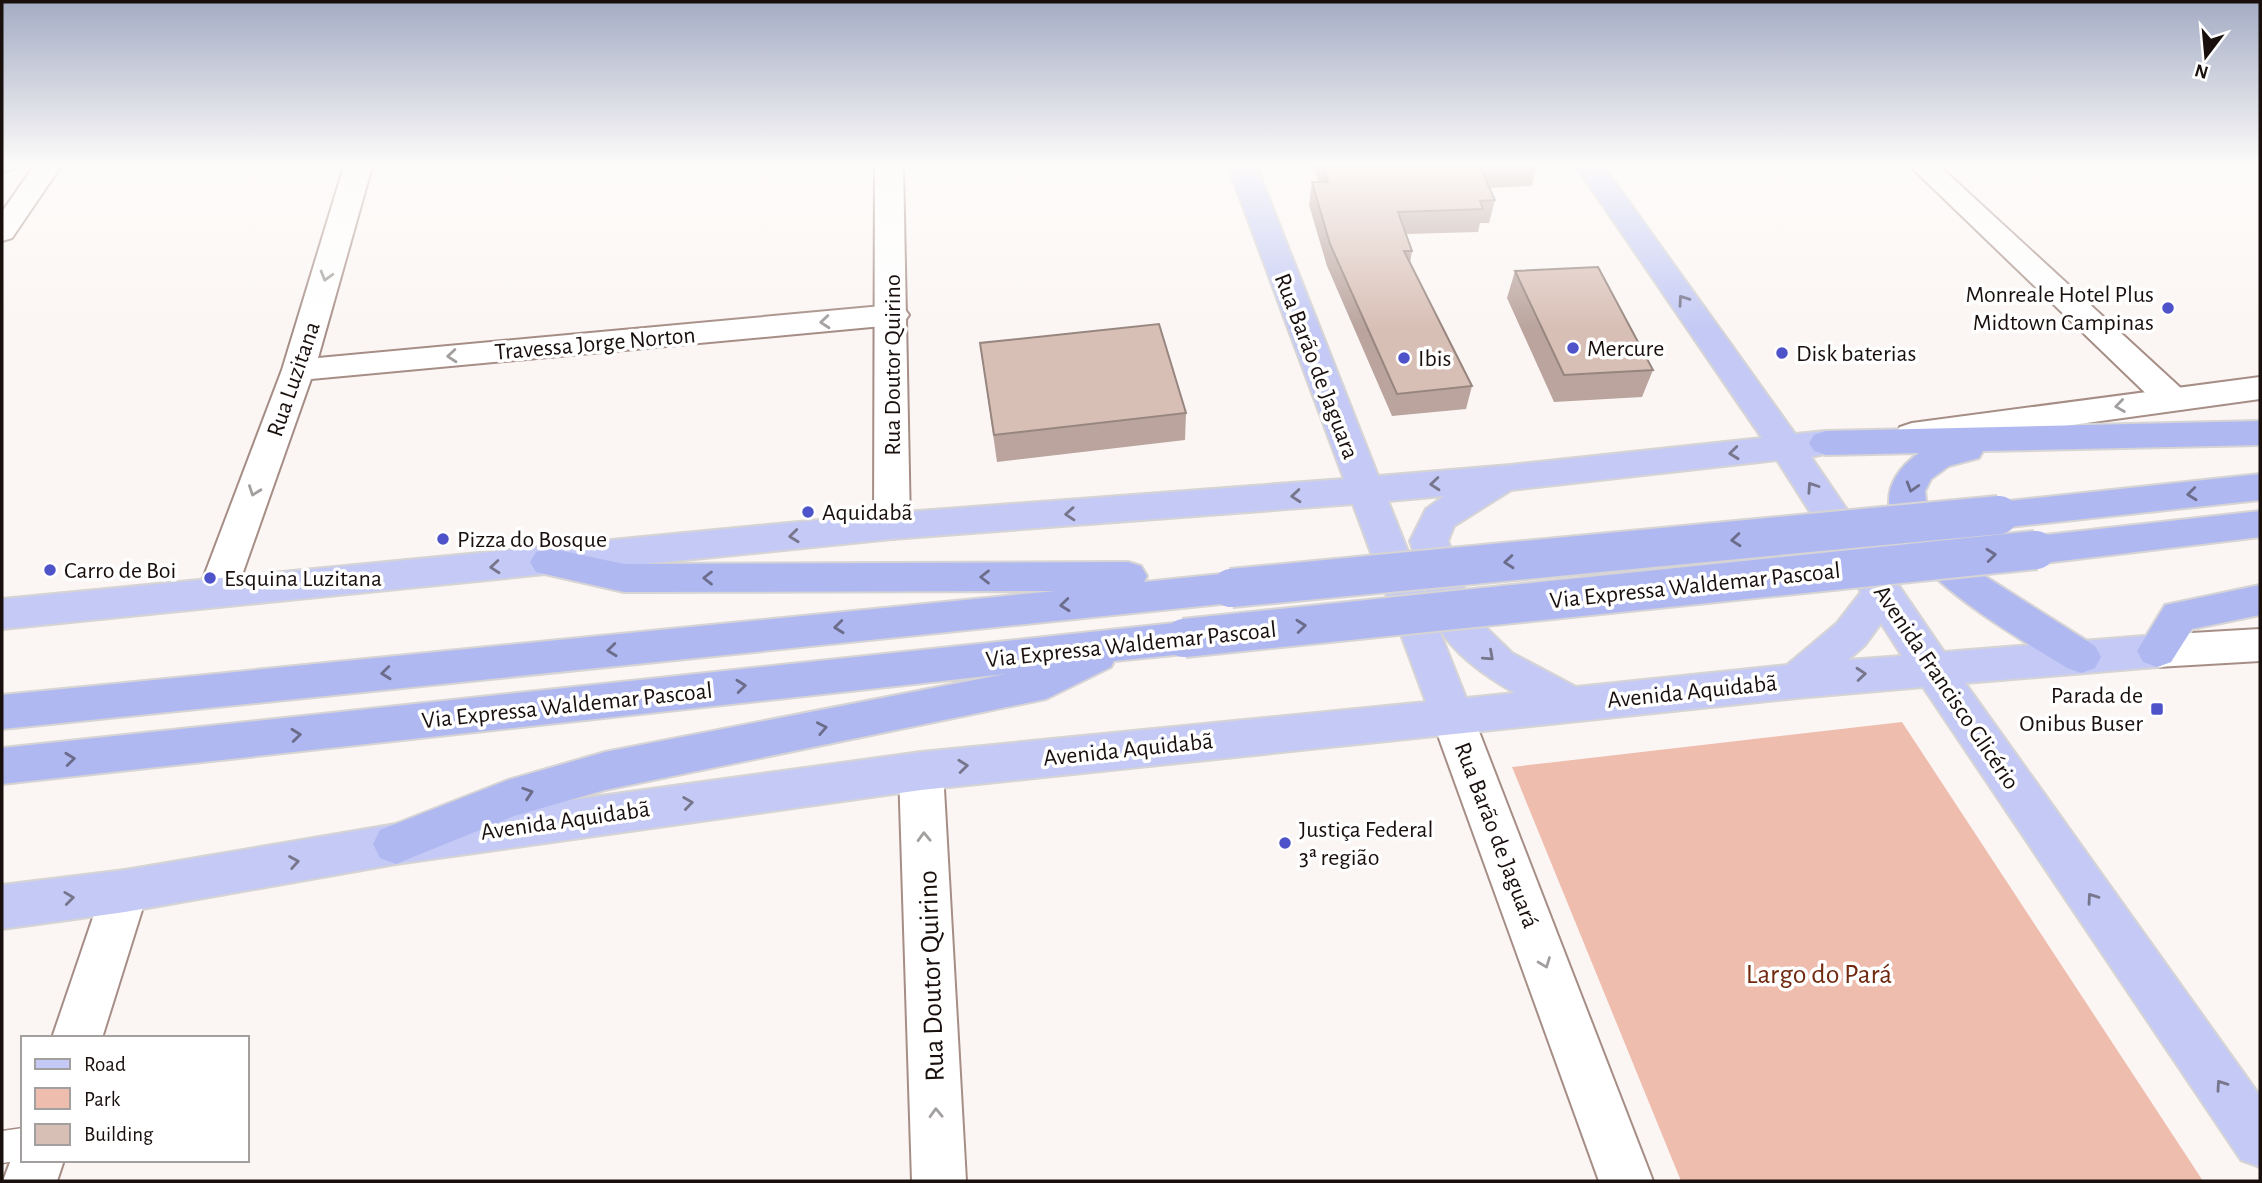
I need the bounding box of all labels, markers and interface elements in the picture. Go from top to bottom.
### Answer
north arrow [2171,21,2241,91]
text: N [2193,60,2211,82]
one-way arrow [320,269,334,281]
street label: Rua Barão de Jaguara [1270,270,1363,463]
street label: Rua Doutor Quirino [881,274,905,456]
place label: Monreale Hotel Plus Midtown Campinas [1966,283,2154,335]
one-way arrow [1679,295,1691,308]
marker: Monreale Hotel Plus Midtown Campinas [2160,300,2176,316]
one-way arrow [819,314,830,329]
street label: Rua Luzitana [263,319,325,440]
street label: Travessa Jorge Norton [494,323,697,365]
place label: Mercure [1587,337,1664,361]
marker: Mercure [1565,340,1581,356]
place label: Disk baterias [1796,342,1916,366]
marker: Disk baterias [1774,345,1790,361]
place label: Ibis [1418,347,1451,371]
one-way arrow [446,348,457,363]
marker: Ibis [1396,350,1412,366]
one-way arrow [2114,399,2126,414]
one-way arrow [1728,445,1740,460]
one-way arrow [1429,476,1440,491]
one-way arrow [1905,481,1920,493]
one-way arrow [1808,482,1821,495]
one-way arrow [248,485,262,497]
one-way arrow [2187,486,2198,501]
one-way arrow [1291,488,1302,503]
place label: Aquidabã [822,501,913,525]
marker: Aquidabã [800,504,816,520]
one-way arrow [1064,506,1075,521]
place label: Pizza do Bosque [457,528,607,552]
one-way arrow [788,528,799,543]
marker: Pizza do Bosque [435,531,451,547]
one-way arrow [1730,532,1741,547]
one-way arrow [1985,548,1996,563]
one-way arrow [1504,554,1515,569]
place label: Carro de Boi [64,559,176,583]
one-way arrow [489,559,500,574]
street label: Via Expressa Waldemar Pascoal [1549,559,1842,613]
marker: Carro de Boi [42,562,58,578]
place label: Esquina Luzitana [224,567,382,591]
one-way arrow [979,569,990,585]
marker: Esquina Luzitana [202,570,218,586]
one-way arrow [703,570,713,586]
street label: Avenida Francisco Glicério [1869,581,2023,794]
one-way arrow [1059,597,1071,612]
street label: Via Expressa Waldemar Pascoal [985,618,1278,672]
one-way arrow [1295,618,1307,633]
one-way arrow [833,620,845,635]
one-way arrow [607,643,618,658]
one-way arrow [1481,648,1494,660]
one-way arrow [380,665,391,680]
one-way arrow [1855,667,1867,682]
street label: Avenida Aquidabã [1606,671,1778,713]
street label: Via Expressa Waldemar Pascoal [421,679,714,733]
one-way arrow [735,679,747,694]
place label: Parada de Onibus Buser [2019,684,2143,736]
marker: Parada de Onibus Buser [2149,701,2165,717]
one-way arrow [816,721,828,736]
one-way arrow [290,727,302,742]
street label: Avenida Aquidabã [1042,729,1214,771]
street label: Rua Barão de Jaguará [1450,739,1543,932]
one-way arrow [64,752,75,767]
one-way arrow [957,759,968,774]
one-way arrow [521,787,534,801]
one-way arrow [683,796,694,811]
street label: Avenida Aquidabã [479,797,651,845]
place label: Justiça Federal 3ª região [1299,818,1433,870]
one-way arrow [917,831,932,842]
marker: Justiça Federal 3ª região [1277,835,1293,851]
one-way arrow [288,855,300,870]
street label: Rua Doutor Quirino [914,870,950,1082]
one-way arrow [64,891,75,906]
one-way arrow [2088,893,2100,906]
one-way arrow [1536,956,1550,968]
park label: Largo do Pará [1746,961,1892,989]
legend [21,1036,248,1162]
text: Road [84,1054,126,1075]
one-way arrow [2217,1080,2229,1093]
text: Park [84,1089,121,1110]
one-way arrow [928,1107,943,1118]
text: Building [84,1124,154,1145]

